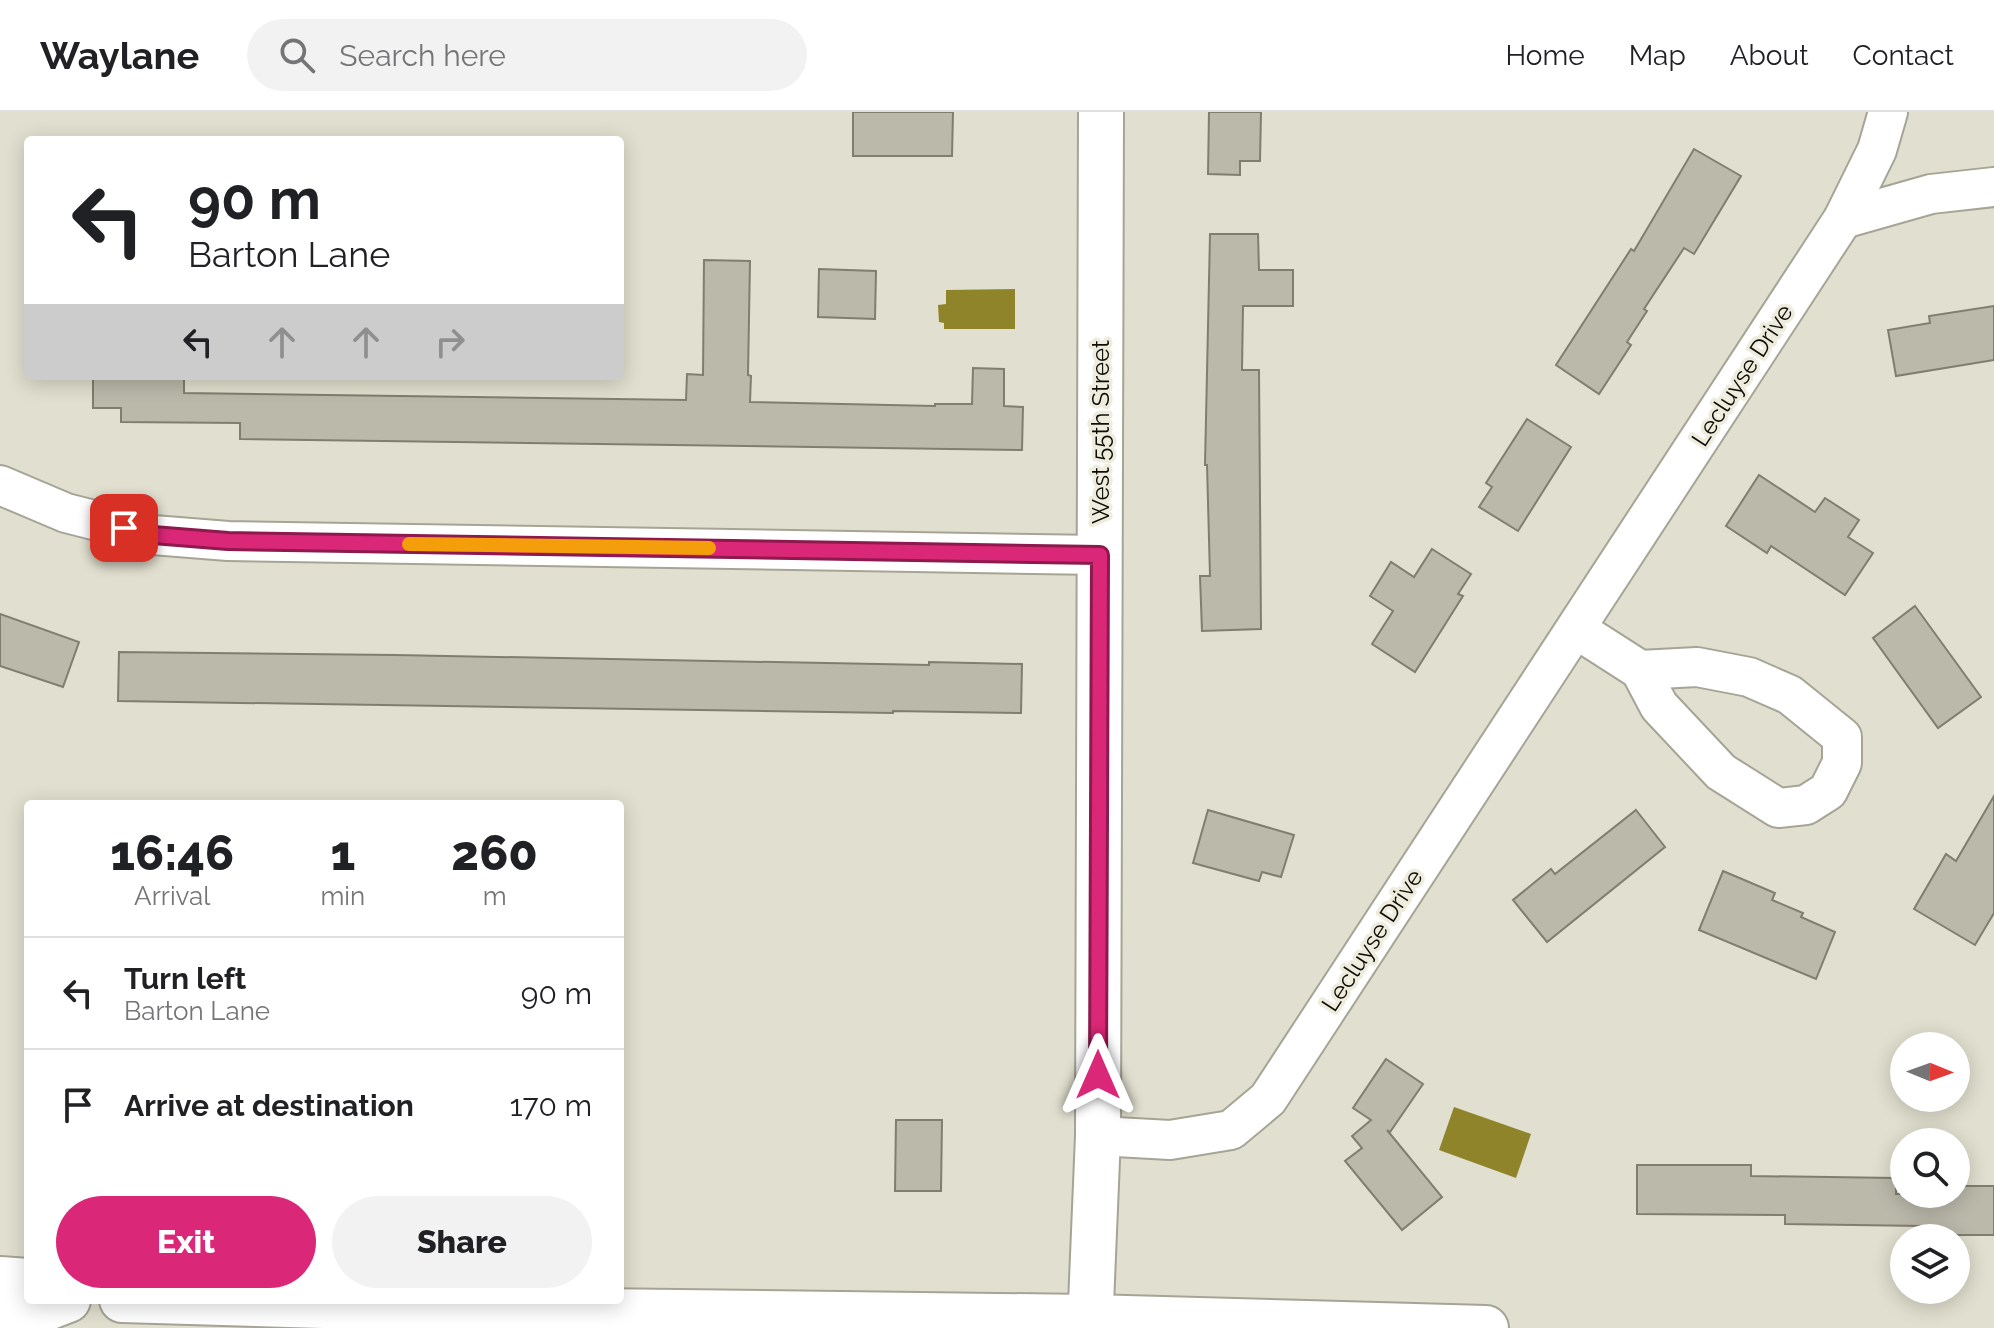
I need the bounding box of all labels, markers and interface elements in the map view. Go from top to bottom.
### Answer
search box [247,19,807,91]
text: Waylane [40,33,199,78]
icon: search [275,33,319,77]
text: Search here [339,38,506,73]
text: Home [1505,39,1585,72]
text: Map [1629,39,1686,72]
text: About [1730,39,1809,72]
text: Contact [1853,39,1954,72]
text: 90 m [188,166,321,232]
icon: left [56,168,160,272]
text: Barton Lane [188,233,390,275]
street label: Lecluyse Drive [1685,299,1799,451]
icon: left [176,320,220,364]
icon: ahead [260,320,304,364]
icon: ahead [344,320,388,364]
icon: right [428,320,472,364]
street label: West 55th Street [1086,340,1115,524]
pin [90,494,158,562]
icon: arrive [102,506,146,550]
text: 16:46 [110,825,234,881]
text: 1 [330,825,355,881]
text: 260 [451,825,538,881]
street label: Lecluyse Drive [1315,864,1429,1016]
text: Arrival [134,881,210,911]
text: min [320,881,365,911]
text: m [483,881,507,911]
text: Turn left [124,961,246,996]
icon: left [56,971,100,1015]
text: 90 m [521,976,592,1011]
text: Barton Lane [124,996,270,1026]
north arrow [1890,1032,1970,1112]
map controls [1890,1032,1970,1304]
position arrow [1056,1033,1140,1117]
icon: arrive [56,1083,100,1127]
text: Arrive at destination [124,1088,414,1123]
text: 170 m [510,1088,592,1123]
button: search [1890,1128,1970,1208]
button: Exit [56,1196,316,1288]
button: Share [332,1196,592,1288]
button: layers [1890,1224,1970,1304]

